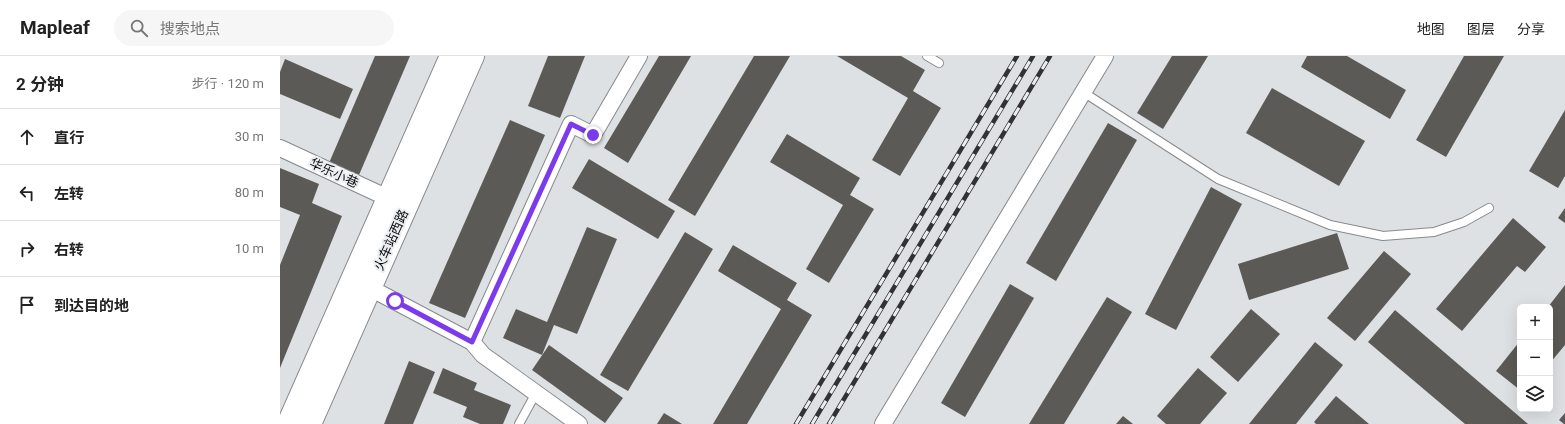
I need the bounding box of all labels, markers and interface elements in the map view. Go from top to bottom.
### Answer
search box [114,10,394,46]
text: Mapleaf [20,16,90,39]
icon: search [128,17,150,39]
text: 搜索地点 [160,20,220,38]
text: 地图 [1417,21,1445,37]
text: 图层 [1467,21,1495,37]
text: 分享 [1517,21,1545,37]
text: 2 分钟 [16,74,64,94]
text: 步行 · 120 m [192,76,264,91]
icon: ahead [16,126,38,148]
route end [584,126,602,144]
text: 直行 [54,129,84,147]
text: 30 m [235,129,264,144]
street label: 华乐小巷 [307,155,361,191]
icon: left [16,182,38,204]
text: 左转 [54,185,84,203]
text: 80 m [235,185,264,200]
street label: 火车站西路 [371,207,411,273]
icon: right [16,238,38,260]
text: 右转 [54,241,84,259]
text: 10 m [235,241,264,256]
route start [386,292,404,310]
icon: arrive [16,294,38,316]
text: 到达目的地 [54,297,129,315]
map controls [1517,304,1553,412]
button: + [1517,304,1553,340]
button: − [1517,340,1553,376]
button: layers [1517,376,1553,412]

